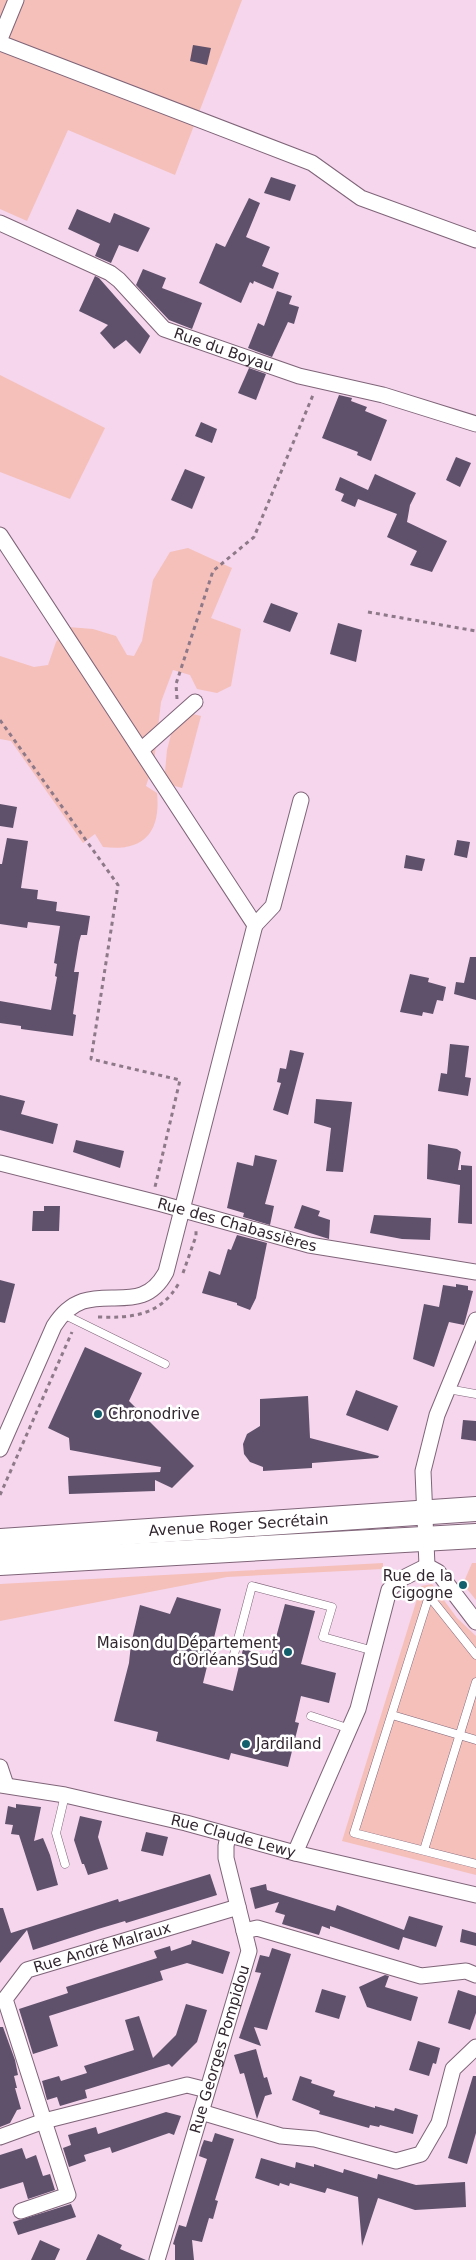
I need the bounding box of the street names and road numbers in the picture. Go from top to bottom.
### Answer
street label: Rue du Boyau [172,324,276,375]
street label: Rue des Chabassières [155,1194,318,1255]
street label: Avenue Roger Secrétain [148,1510,329,1540]
street label: Rue Claude Lewy [169,1811,298,1862]
street label: Rue André Malraux [31,1919,173,1977]
street label: Rue Georges Pompidou [186,1963,253,2136]

